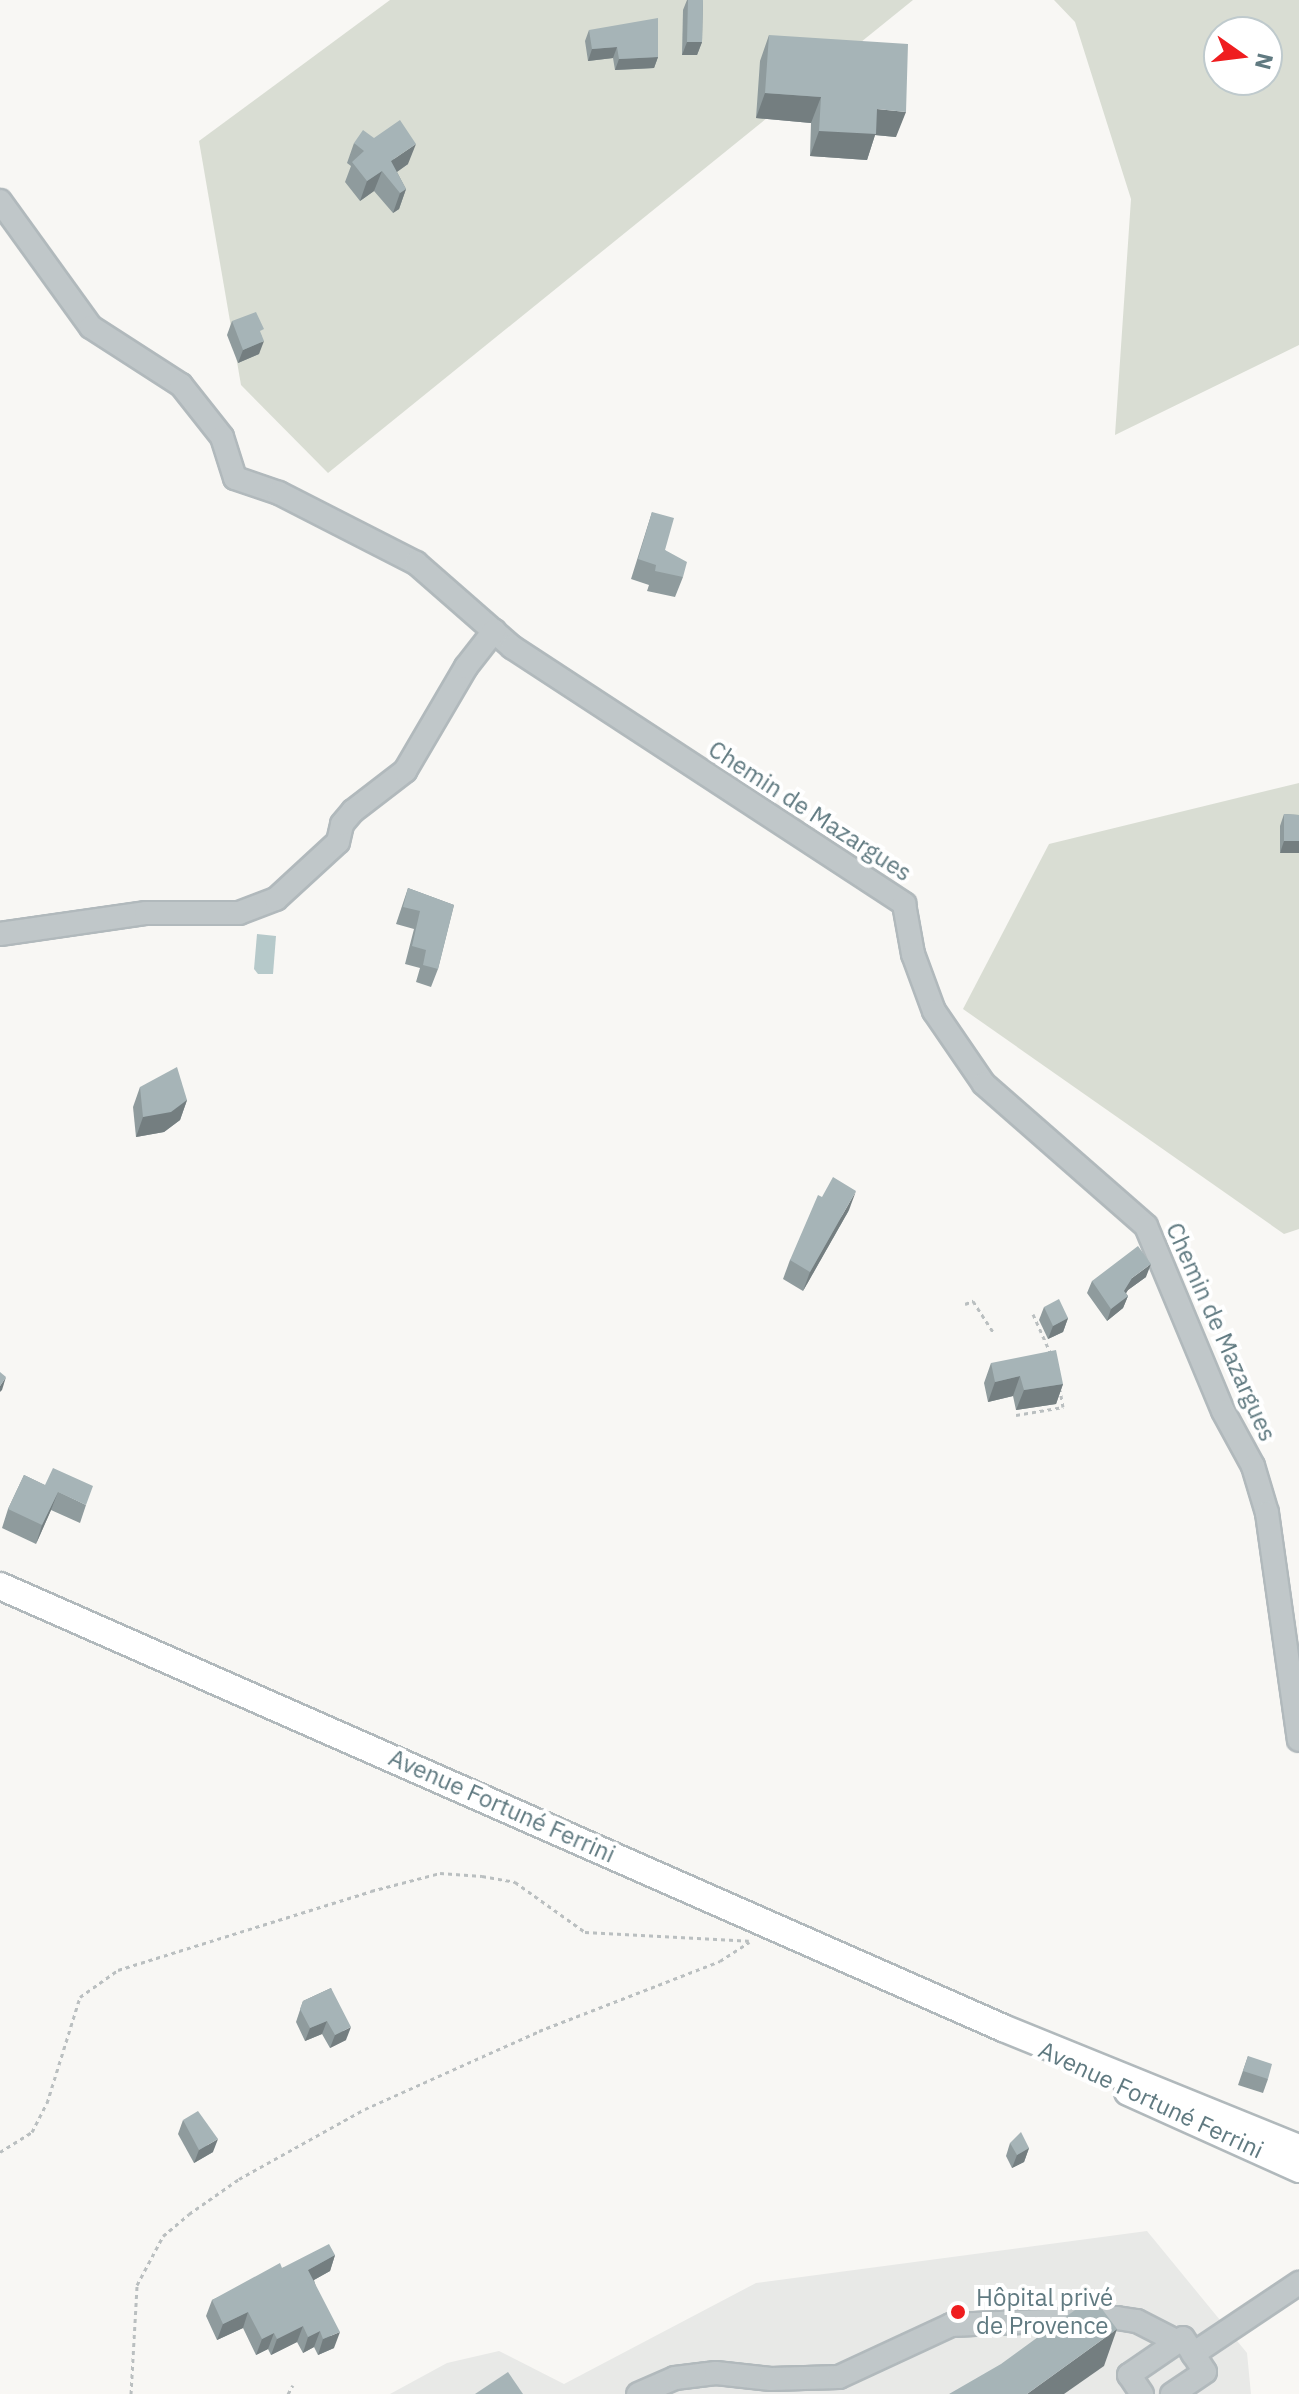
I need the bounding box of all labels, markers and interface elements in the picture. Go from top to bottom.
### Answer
north arrow [1203,16,1283,96]
text: N [1249,50,1281,73]
street label: Chemin de Mazargues [703,735,917,887]
street label: Chemin de Mazargues [1160,1218,1282,1446]
street label: Avenue Fortuné Ferrini [384,1743,620,1869]
street label: Avenue Fortuné Ferrini [1034,2035,1268,2165]
place label: Hôpital privé de Provence [976,2284,1113,2340]
marker: Hôpital privé de Provence [947,2301,969,2323]

